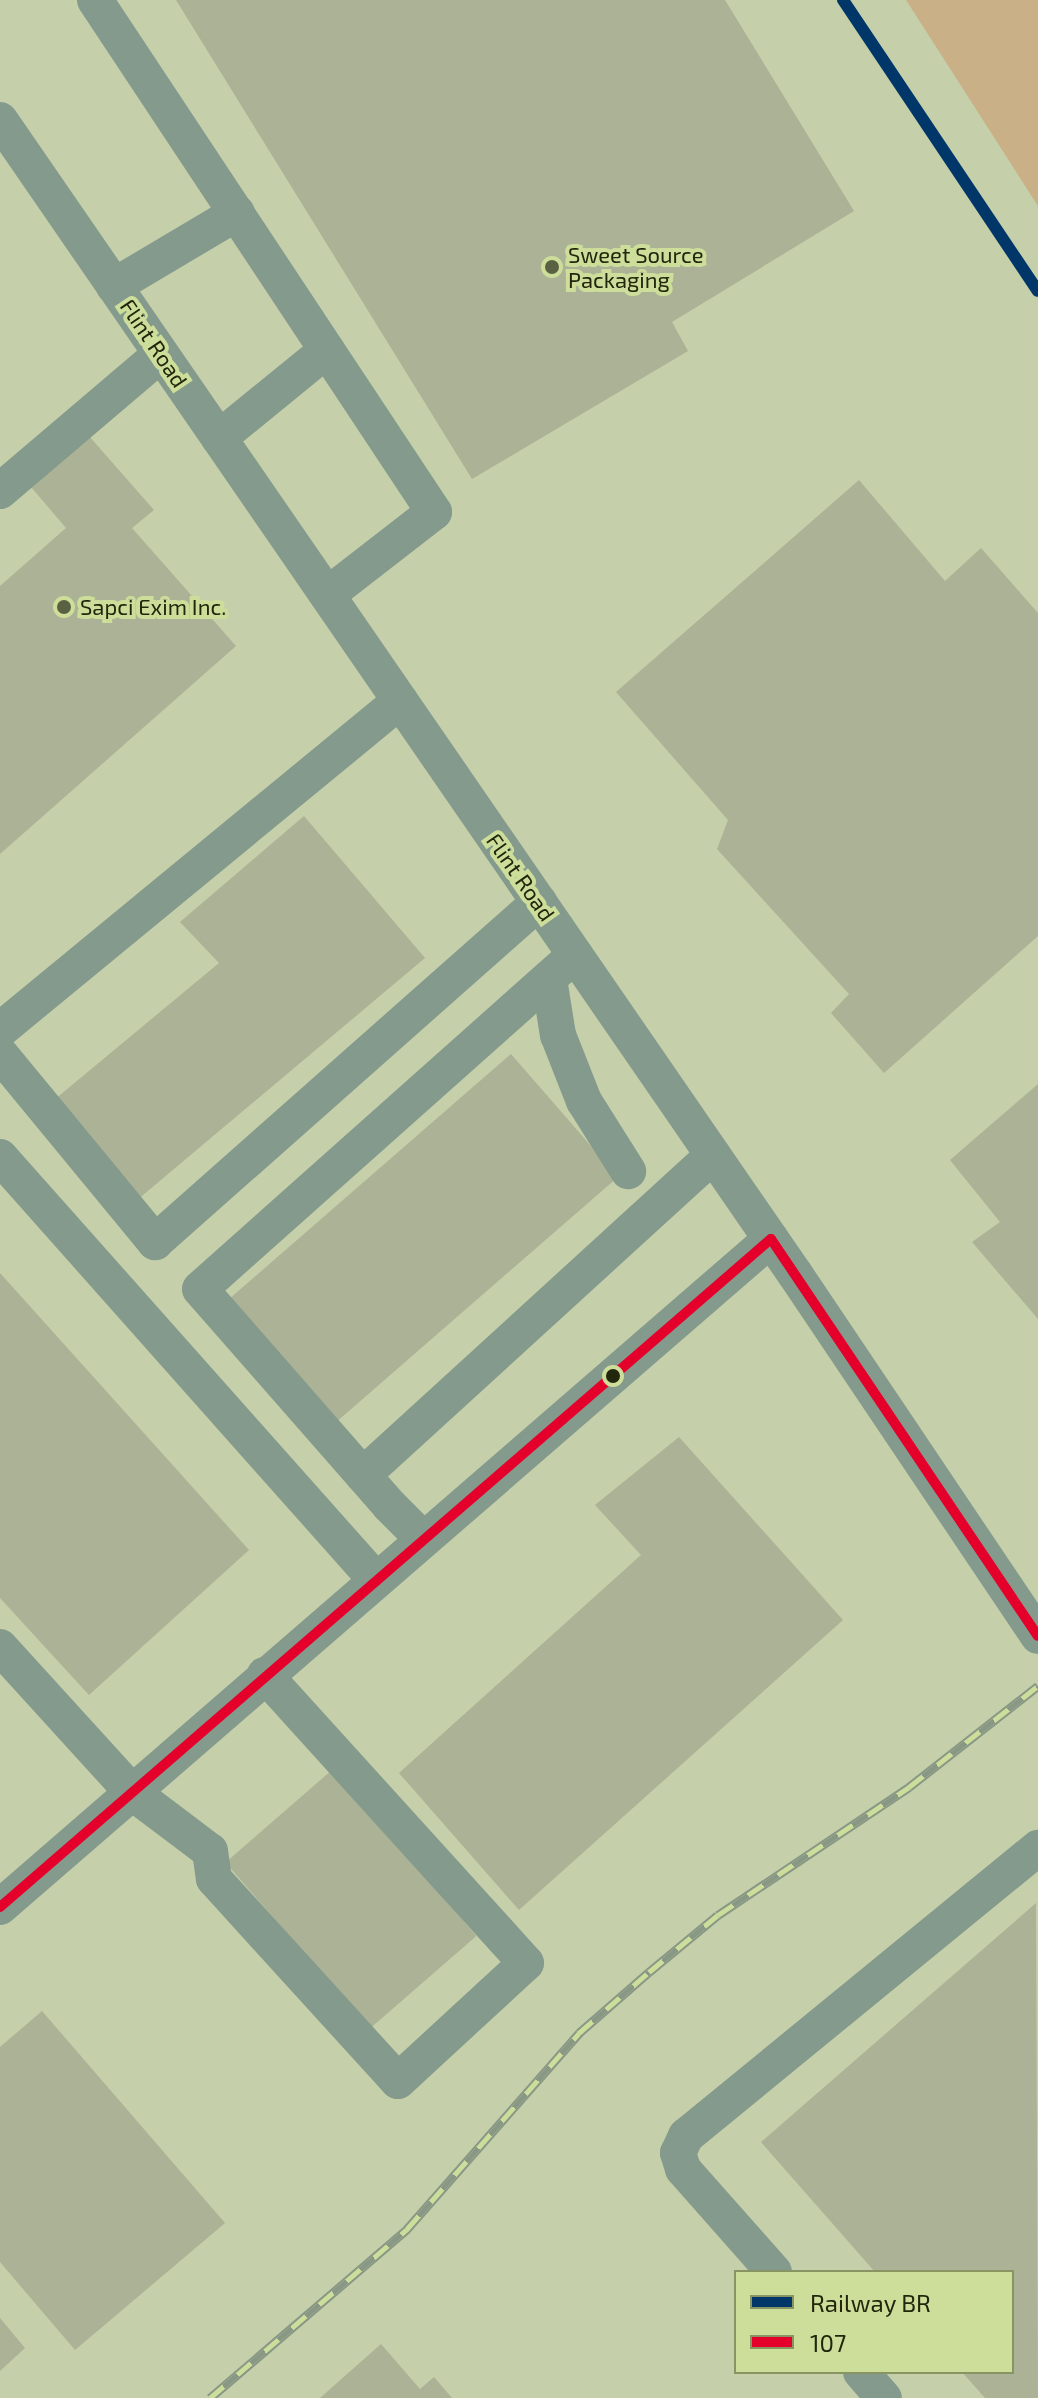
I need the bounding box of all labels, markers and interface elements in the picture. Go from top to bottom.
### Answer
place label: Sweet Source Packaging [568,241,704,292]
marker: Sweet Source Packaging [543,258,561,276]
street label: Flint Road [115,294,193,392]
place label: Sapci Exim Inc. [80,594,226,620]
marker: Sapci Exim Inc. [55,598,73,616]
street label: Flint Road [481,828,561,926]
unlabelled marker [605,1368,621,1384]
legend [734,2270,1014,2374]
text: Railway BR [810,2288,931,2317]
text: 107 [810,2328,846,2357]

